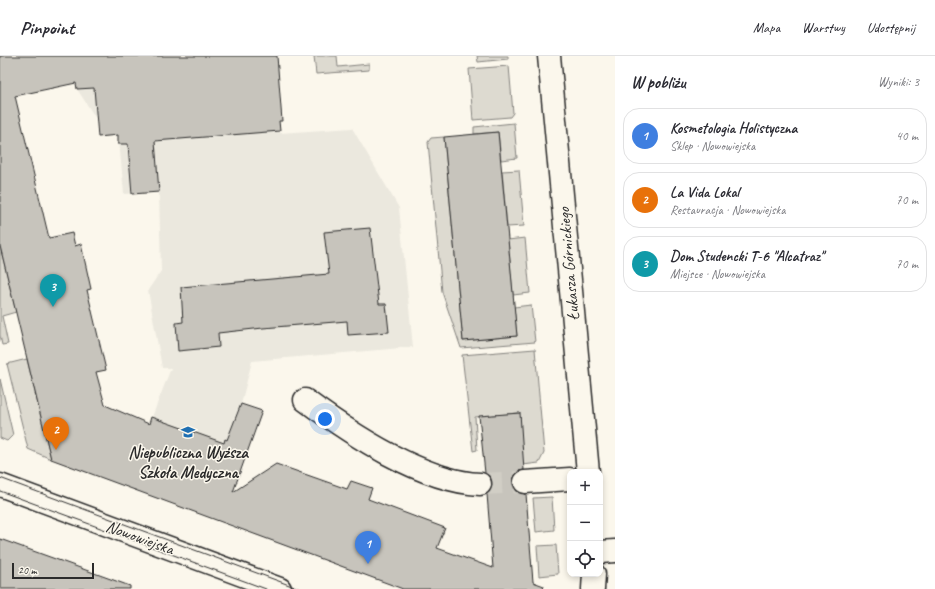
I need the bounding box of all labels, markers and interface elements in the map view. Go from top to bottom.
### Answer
text: Pinpoint [20,16,74,40]
text: Mapa [753,19,780,36]
text: Warstwy [802,19,845,36]
text: Udostępnij [867,19,915,36]
text: W pobliżu [631,72,686,93]
text: Wyniki: 3 [878,74,919,90]
text: Kosmetologia Holistyczna [670,119,797,138]
text: 1 [642,128,648,144]
text: 40 m [896,128,918,144]
text: Sklep · Nowowiejska [670,138,755,154]
text: La Vida Lokal [670,183,739,202]
text: 2 [642,192,648,208]
text: 70 m [896,192,918,208]
text: Restauracja · Nowowiejska [670,202,785,218]
street label: Łukasza Górnickiego [553,206,584,321]
text: Dom Studencki T-6 "Alcatraz" [670,247,823,266]
text: 3 [642,256,648,272]
text: 70 m [896,256,918,272]
text: Miejsce · Nowowiejska [670,266,765,282]
pin: 3 [40,274,66,307]
your location [315,409,335,429]
pin: 2 [43,417,69,450]
school or university icon: Niepubliczna Wyższa Szkoła Medyczna [180,424,196,440]
place label: Niepubliczna Wyższa Szkoła Medyczna [128,442,249,483]
map controls [567,469,603,577]
button: + [567,469,603,505]
button: − [567,505,603,541]
street label: Nowowiejska [103,516,178,560]
pin: 1 [355,531,381,564]
button: locate [567,541,603,577]
scale bar [12,561,94,580]
text: 20 m [18,563,37,577]

